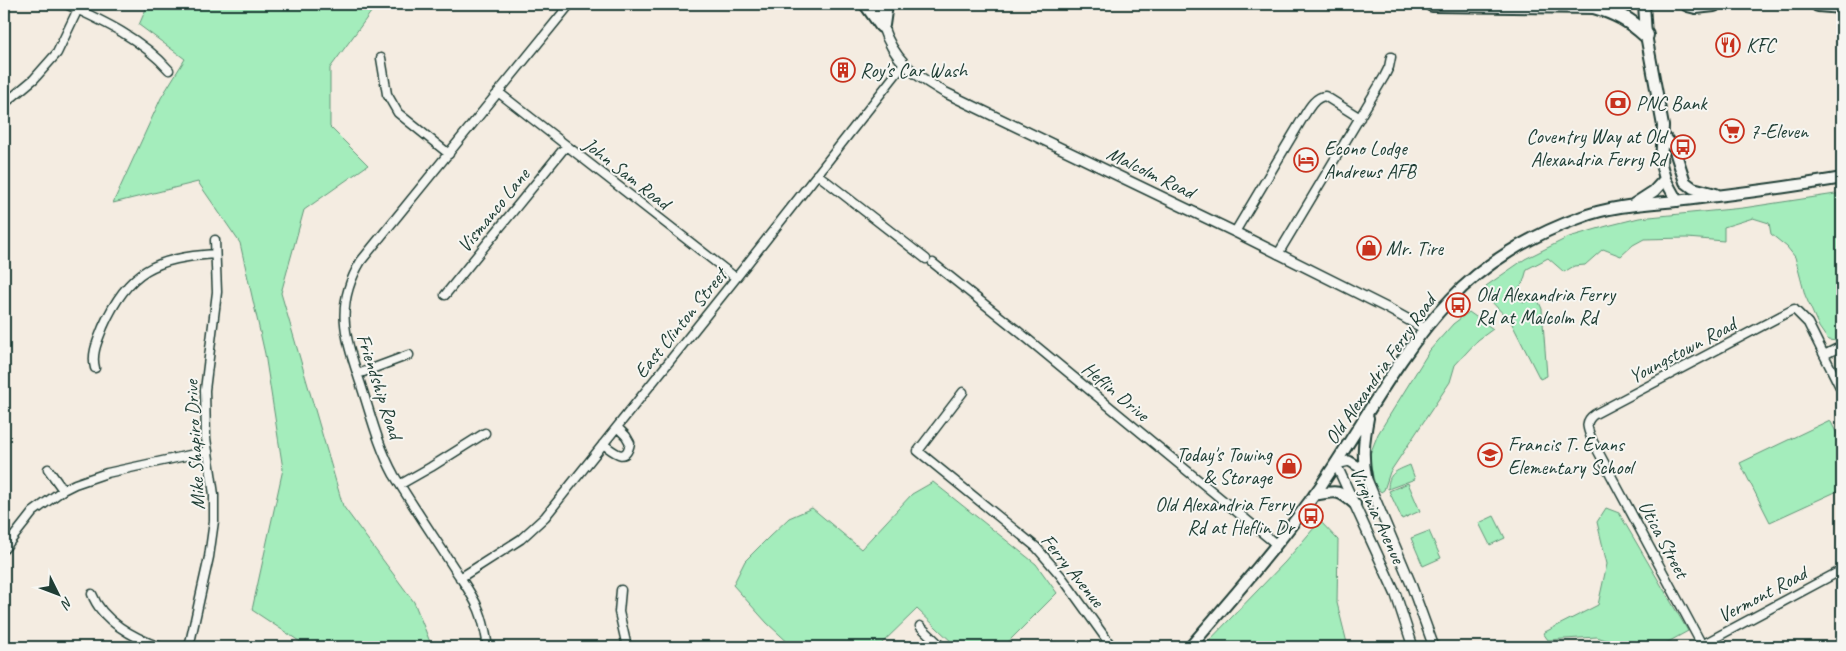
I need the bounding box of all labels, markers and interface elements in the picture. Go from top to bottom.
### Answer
restaurant icon: KFC [1715,32,1741,58]
place label: KFC [1746,33,1777,58]
building icon: Roy's Car Wash [830,57,856,83]
place label: Roy's Car Wash [860,58,969,83]
bank icon: PNC Bank [1605,90,1631,116]
place label: PNC Bank [1636,91,1708,116]
supermarket icon: 7-Eleven [1719,118,1745,144]
place label: 7-Eleven [1750,119,1809,144]
place label: Coventry Way at Old Alexandria Ferry Rd [1526,124,1669,172]
street label: John Sam Road [578,131,678,217]
bus stop icon: Coventry Way at Old Alexandria Ferry Rd [1670,134,1696,160]
place label: Econo Lodge Andrews AFB [1324,136,1418,184]
street label: Malcolm Road [1103,141,1201,206]
hotel icon: Econo Lodge Andrews AFB [1293,147,1319,173]
street label: Vismanco Lane [452,162,536,258]
shop icon: Mr. Tire [1356,235,1382,261]
place label: Mr. Tire [1386,236,1445,261]
street label: East Clinton Street [628,261,734,383]
place label: Old Alexandria Ferry Rd at Malcolm Rd [1476,282,1617,330]
street label: Old Alexandria Ferry Road [1319,287,1443,449]
bus stop icon: Old Alexandria Ferry Rd at Malcolm Rd [1445,292,1471,318]
street label: Youngstown Road [1624,310,1743,389]
street label: Friendship Road [351,331,409,445]
street label: Heflin Drive [1077,356,1156,428]
street label: Mike Shapiro Drive [179,378,210,511]
place label: Francis T. Evans Elementary School [1508,432,1636,480]
place label: Today's Towing & Storage [1176,442,1273,490]
school or university icon: Francis T. Evans Elementary School [1477,442,1503,468]
shop icon: Today's Towing & Storage [1276,453,1302,479]
street label: Virginia Avenue [1344,463,1411,569]
place label: Old Alexandria Ferry Rd at Heflin Dr [1155,492,1296,540]
street label: Utica Street [1633,496,1695,584]
bus stop icon: Old Alexandria Ferry Rd at Heflin Dr [1298,503,1324,529]
street label: Ferry Avenue [1035,529,1111,613]
street label: Vermont Road [1714,559,1814,628]
north arrow [32,568,82,618]
text: N [57,593,77,613]

